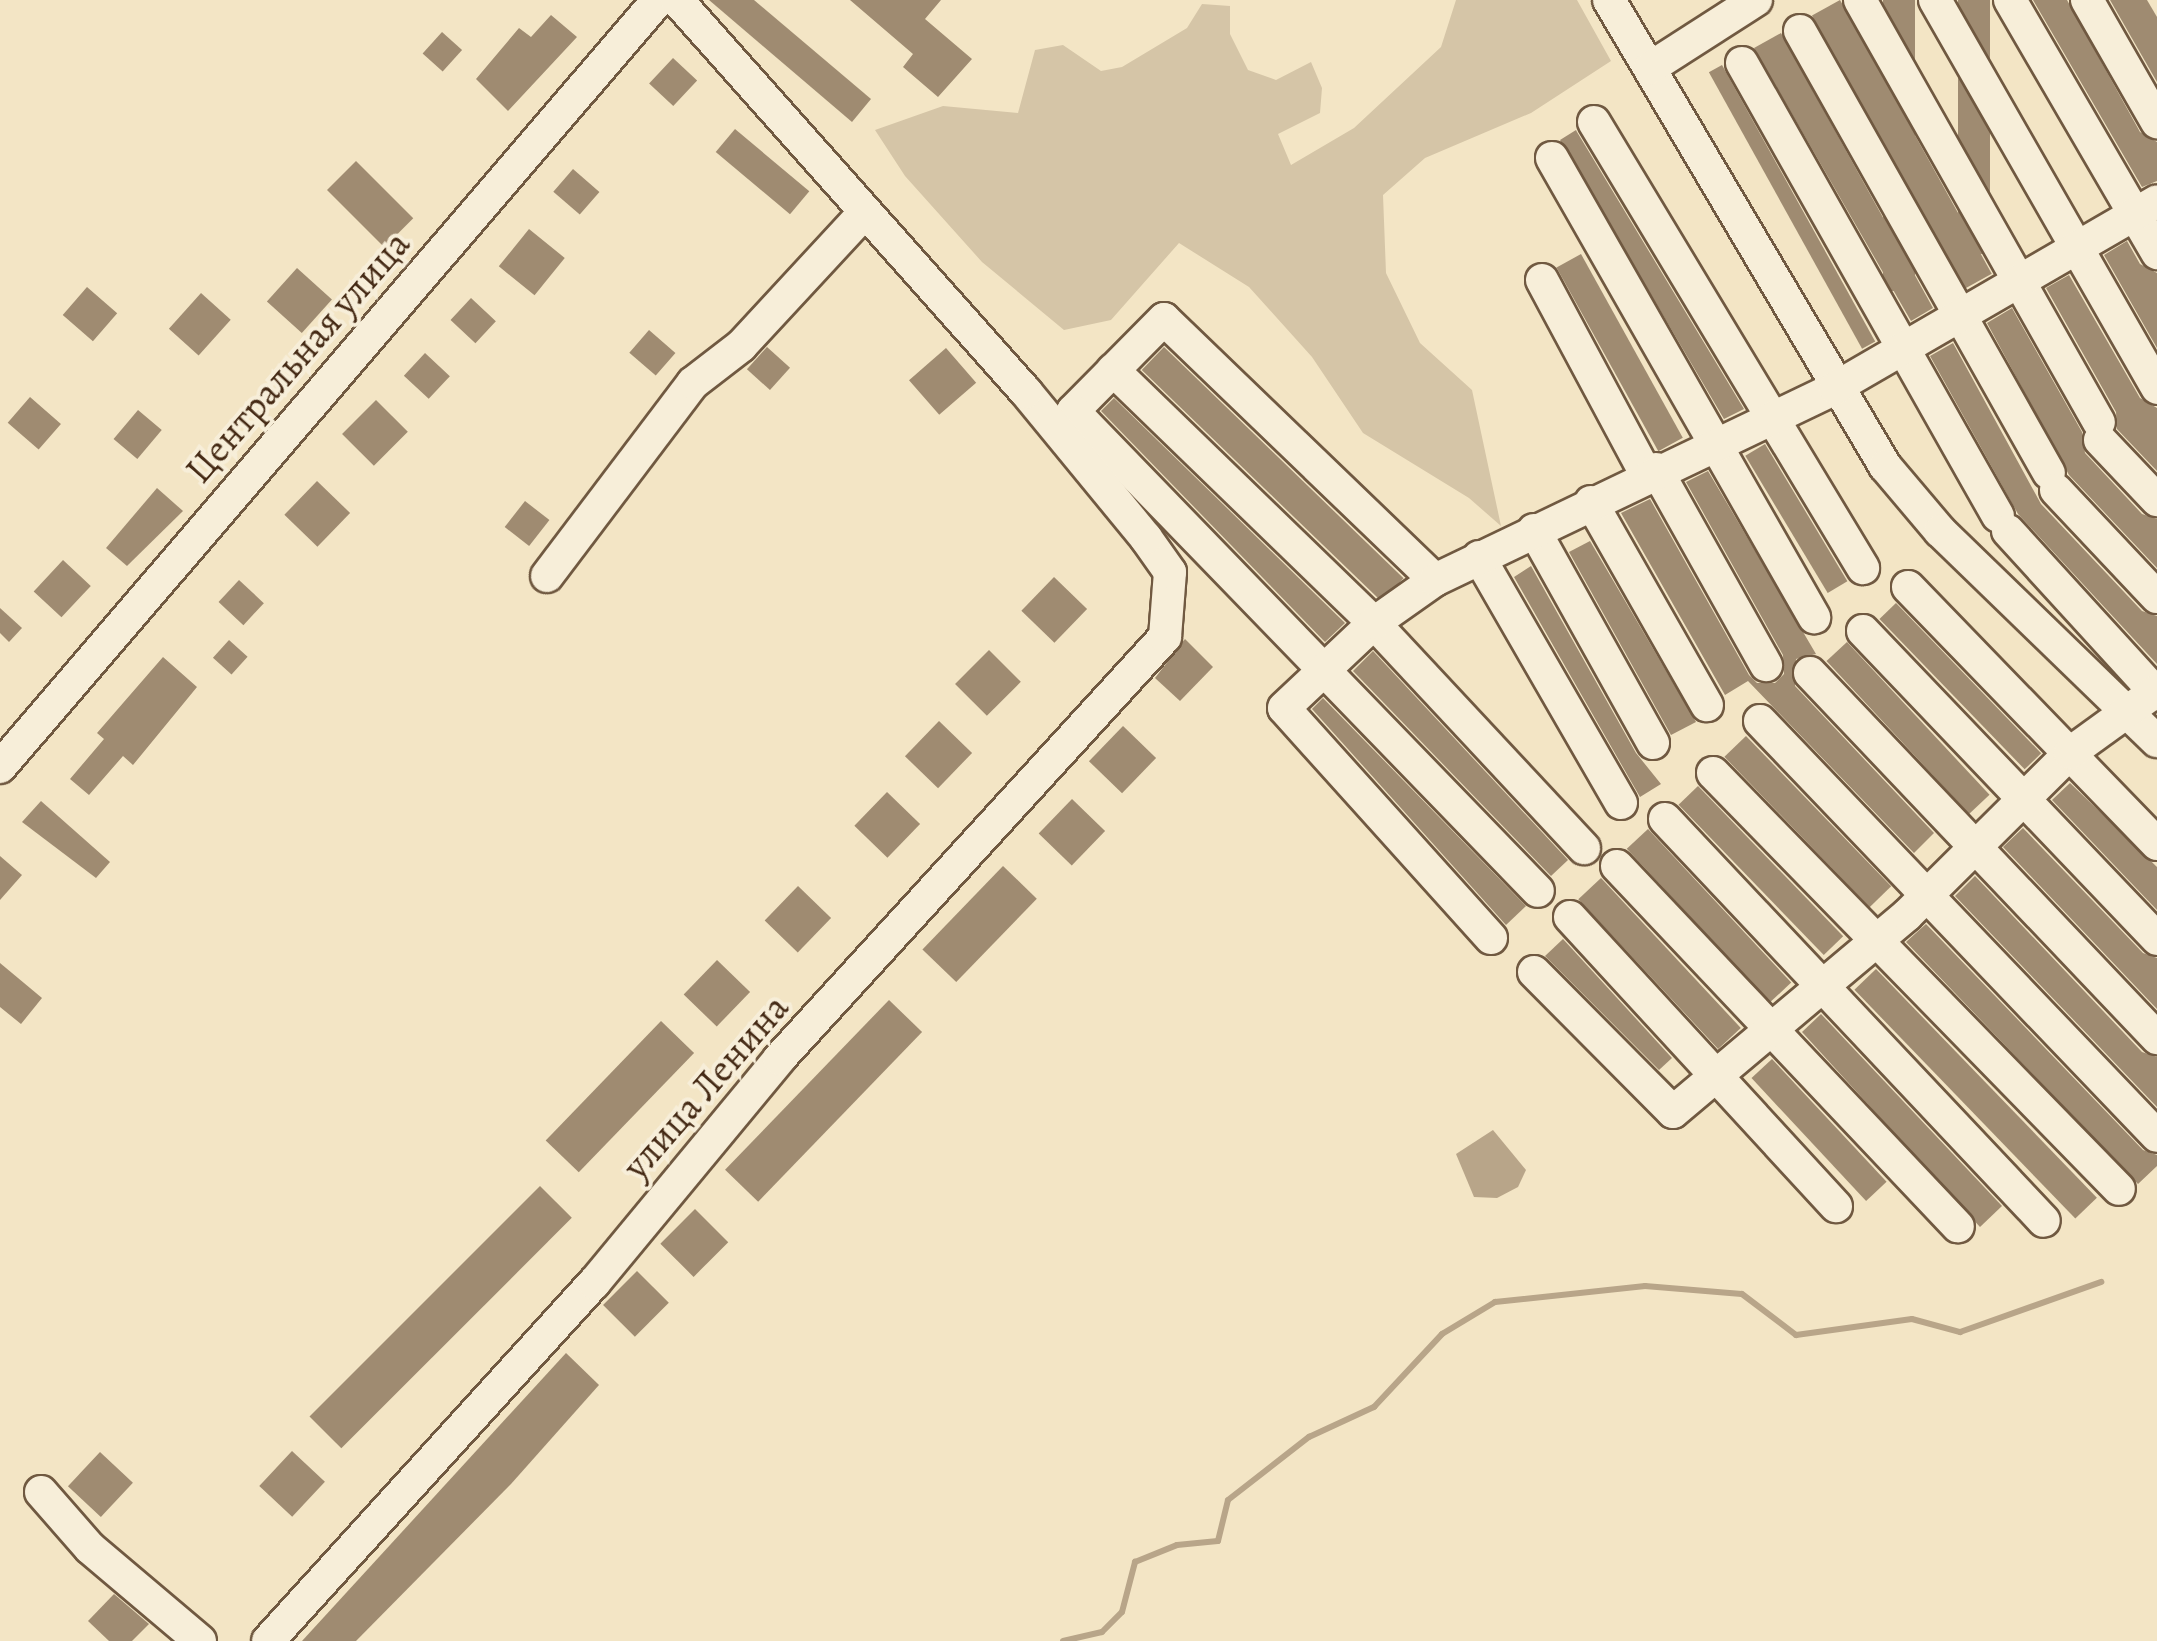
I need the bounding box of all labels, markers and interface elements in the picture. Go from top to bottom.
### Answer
street label: Центральная улица [176,222,420,492]
street label: улица Ленина [613,985,799,1189]

